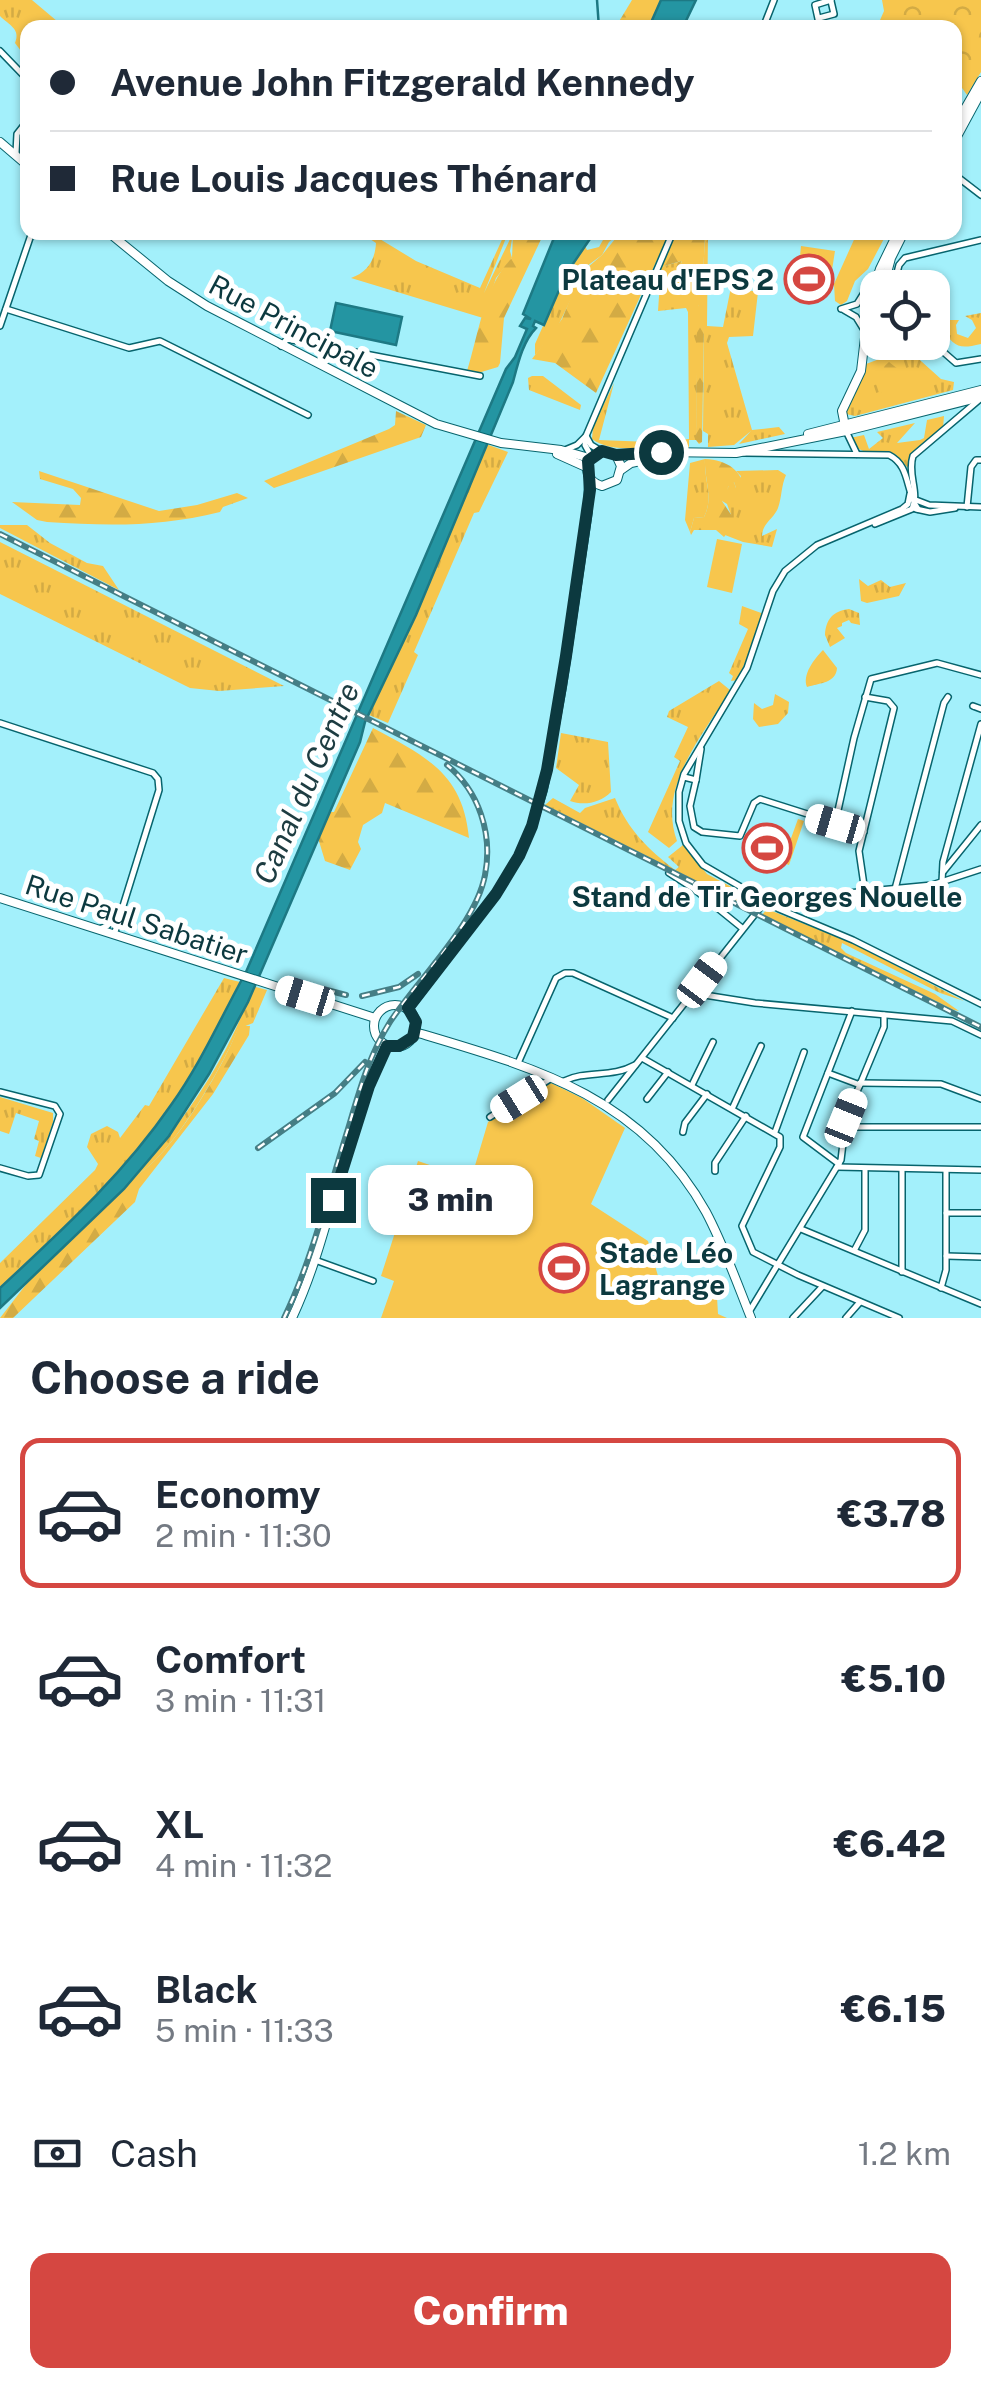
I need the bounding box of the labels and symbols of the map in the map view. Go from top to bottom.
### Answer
sports icon: Plateau d'EPS 2 [783,253,835,305]
place label: Plateau d'EPS 2 [562,263,774,296]
street label: Rue Principale [204,267,384,385]
route start [639,430,684,475]
water label: Canal du Centre [245,677,367,889]
car [802,801,868,847]
sports icon: Stand de Tir Georges Nouelle [741,822,793,874]
street label: Rue Paul Sabatier [21,867,253,971]
place label: Stand de Tir Georges Nouelle [572,880,962,913]
car [672,947,732,1013]
car [272,973,338,1019]
car [486,1070,552,1128]
car [821,1085,871,1151]
callout: 3 min [368,1165,533,1235]
route end [311,1178,356,1223]
place label: Stade Léo Lagrange [599,1236,733,1301]
sports icon: Stade Léo Lagrange [538,1242,590,1294]

